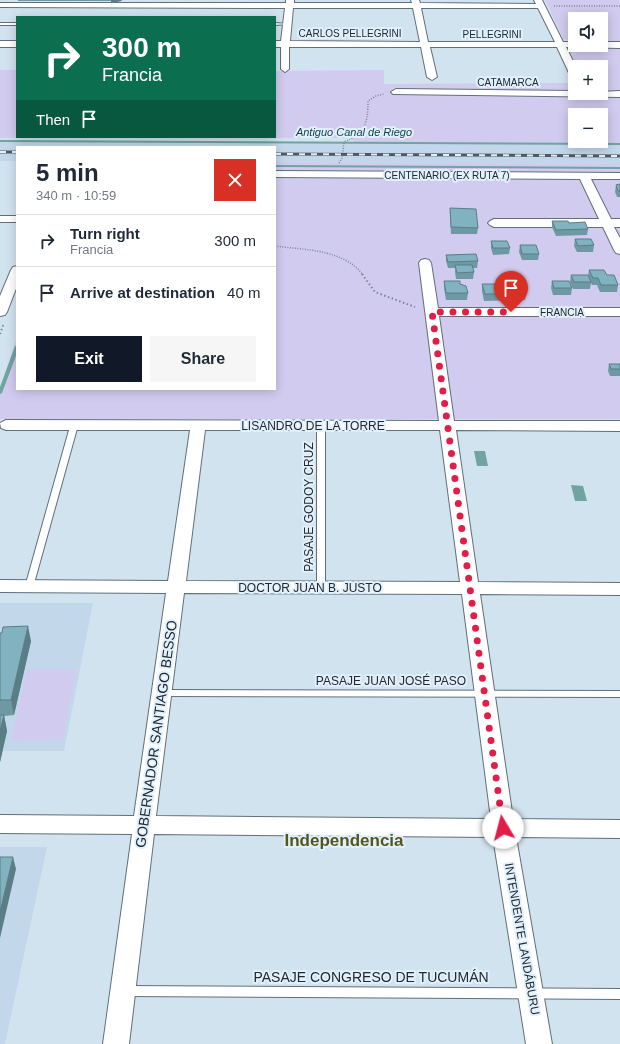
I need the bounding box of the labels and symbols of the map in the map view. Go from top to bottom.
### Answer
street label: CARLOS PELLEGRINI [299,28,401,39]
street label: PELLEGRINI [463,29,521,40]
street label: CATAMARCA [477,77,539,88]
water label: Antiguo Canal de Riego [295,126,412,138]
street label: CENTENARIO (EX RUTA 7) [384,170,510,181]
pin [494,271,528,312]
street label: FRANCIA [540,307,584,318]
street label: LISANDRO DE LA TORRE [241,419,385,433]
street label: PASAJE GODOY CRUZ [302,442,316,572]
street label: DOCTOR JUAN B. JUSTO [238,581,382,595]
street label: GOBERNADOR SANTIAGO BESSO [132,619,180,849]
street label: PASAJE JUAN JOSÉ PASO [316,673,466,688]
position arrow [482,807,524,849]
district label: Independencia [284,831,404,850]
street label: INTENDENTE LANDÁBURU [502,862,543,1016]
street label: PASAJE CONGRESO DE TUCUMÁN [253,969,489,985]

